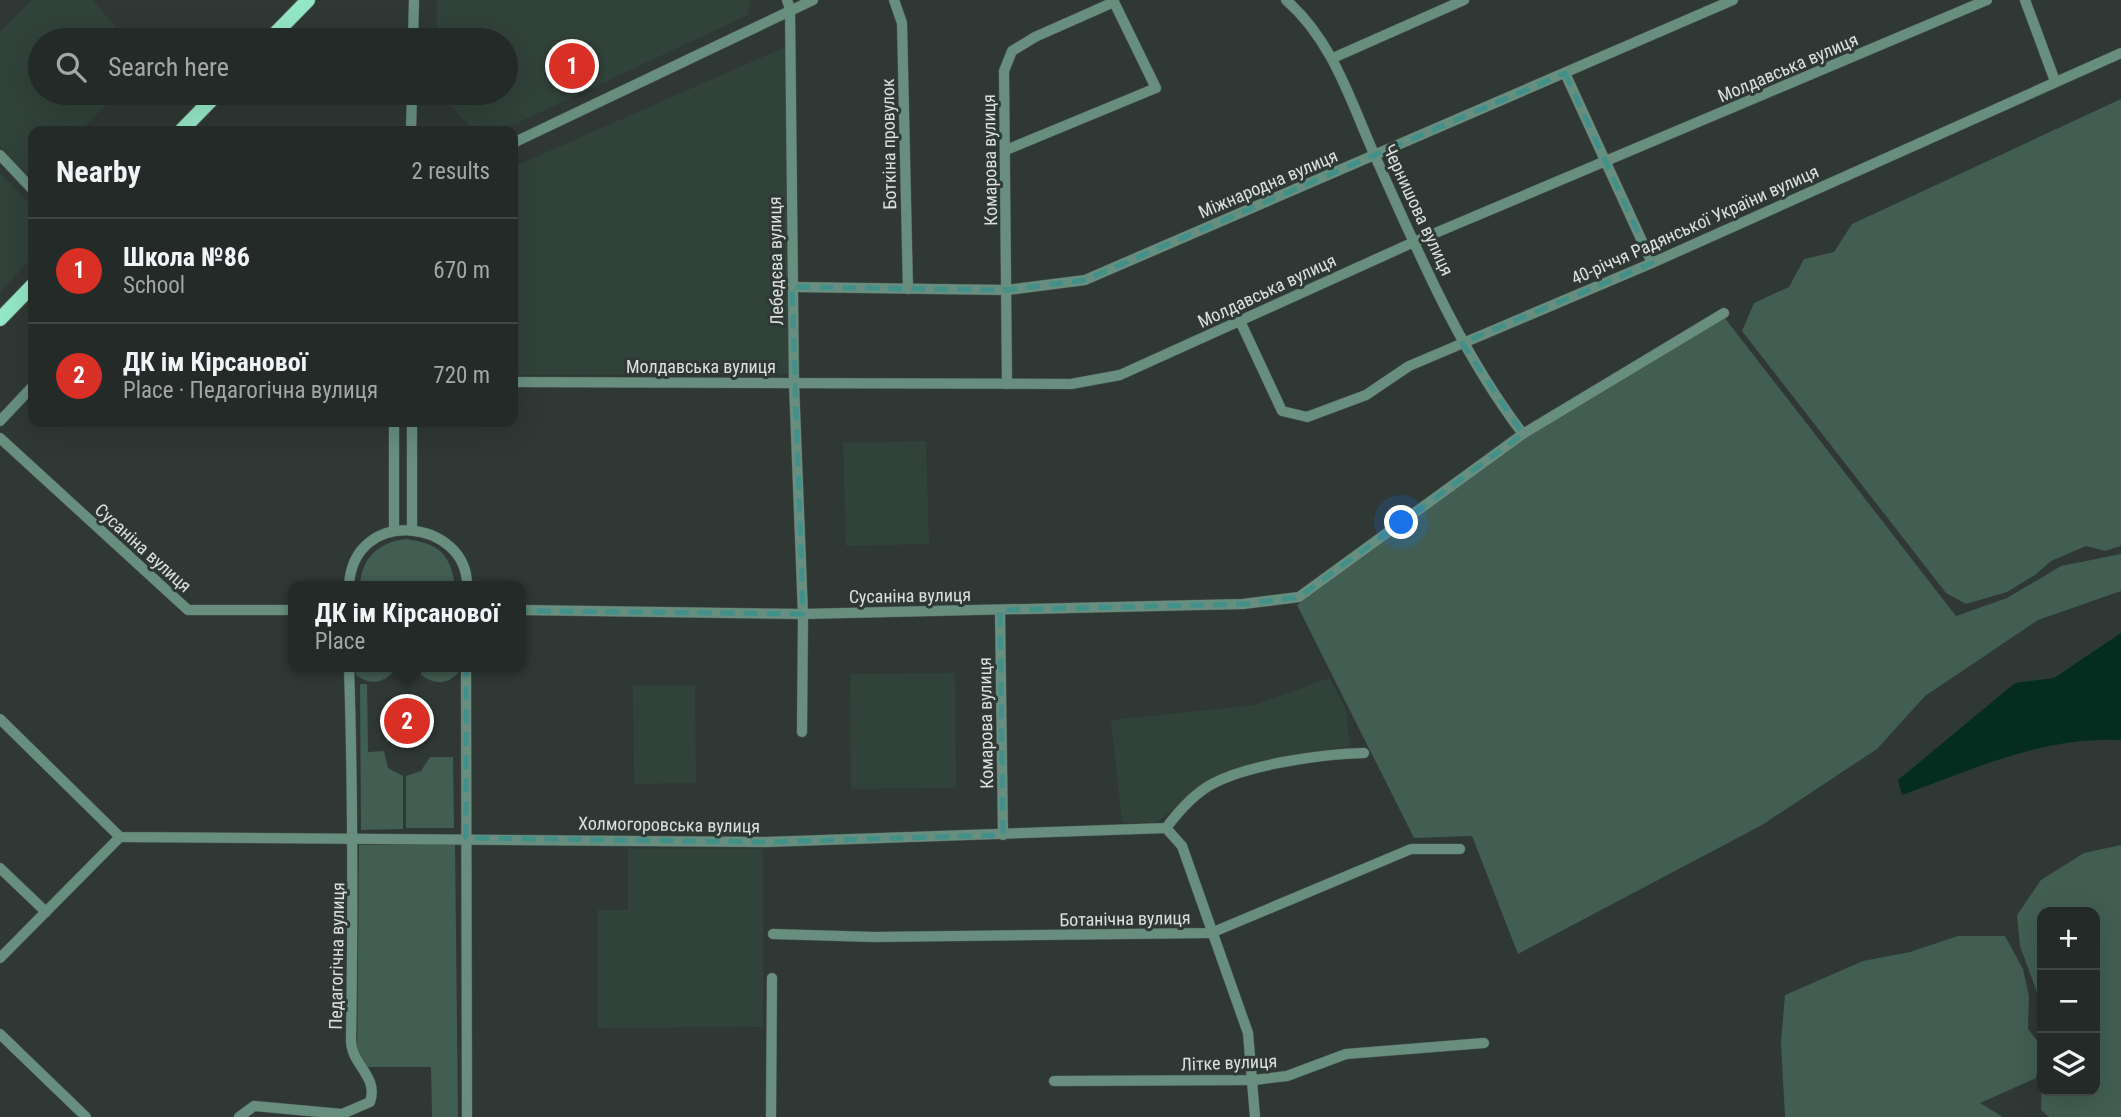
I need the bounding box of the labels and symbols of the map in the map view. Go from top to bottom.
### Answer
street label: Молдавська вулиця [1715,29,1861,107]
pin: 1 [549,40,595,92]
street label: Боткіна провулок [877,78,900,210]
street label: Комарова вулиця [978,94,1001,226]
street label: Чернишова вулиця [1379,141,1458,279]
street label: Міжнародна вулиця [1195,145,1340,222]
street label: 40-річчя Радянської України вулиця [1568,160,1822,289]
street label: Лебедєва вулиця [764,196,787,326]
street label: Молдавська вулиця [1194,249,1339,332]
street label: Молдавська вулиця [626,356,776,377]
street label: Сусаніна вулиця [91,499,196,596]
your location [1384,505,1418,539]
street label: Сусаніна вулиця [849,584,971,607]
street label: Комарова вулиця [974,657,997,789]
pin: 2 [384,695,430,747]
street label: Холмогоровська вулиця [578,812,760,837]
street label: Педагогічна вулиця [325,882,348,1030]
street label: Ботанічна вулиця [1059,907,1191,930]
street label: Літке вулиця [1180,1050,1278,1075]

